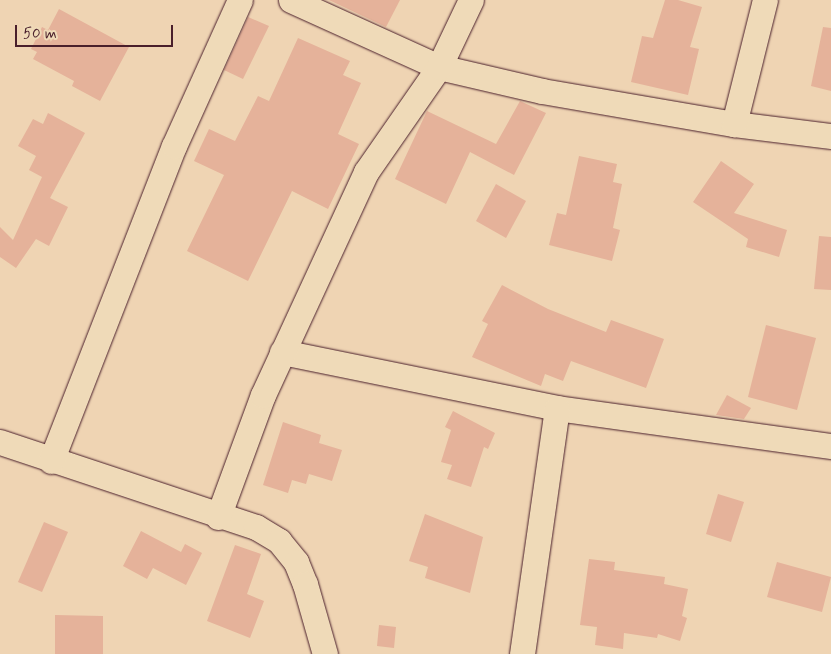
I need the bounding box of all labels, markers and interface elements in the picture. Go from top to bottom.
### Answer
scale bar [18,15,175,47]
text: 50 m [23,24,57,44]

